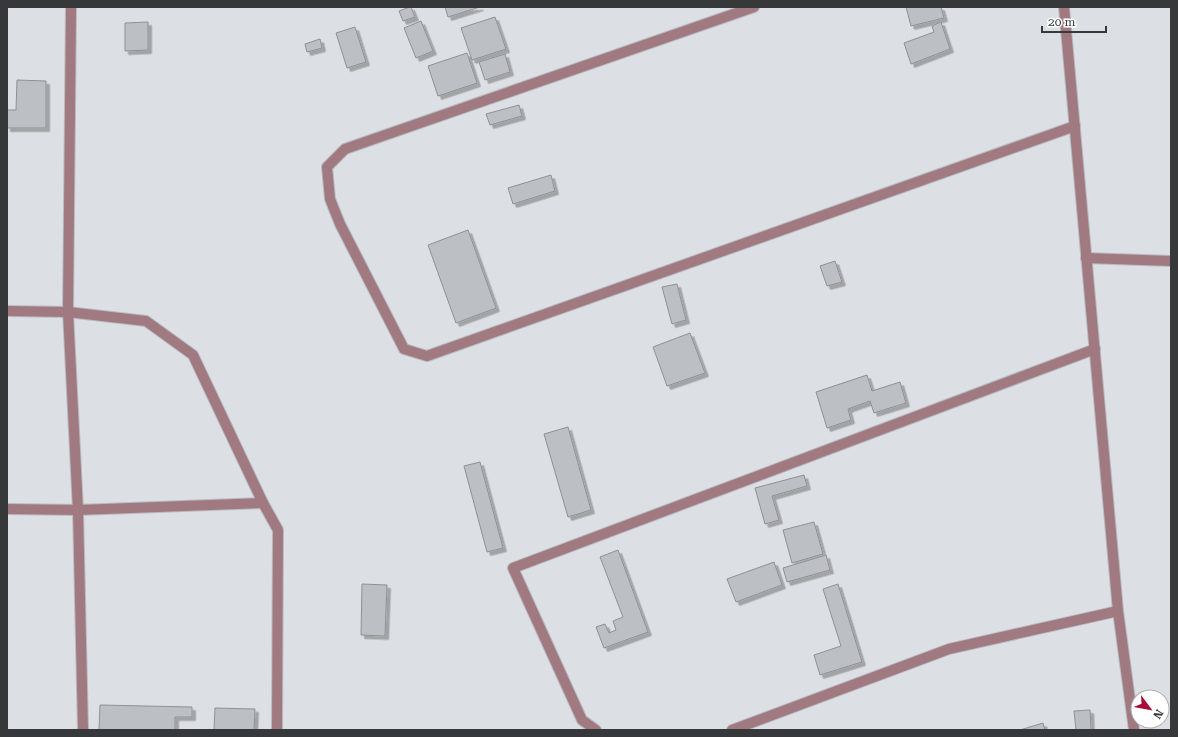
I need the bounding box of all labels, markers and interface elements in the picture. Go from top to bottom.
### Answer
scale bar [1042,8,1106,34]
text: 20 m [1048,15,1075,29]
north arrow [1130,689,1170,729]
text: N [1150,707,1166,722]

